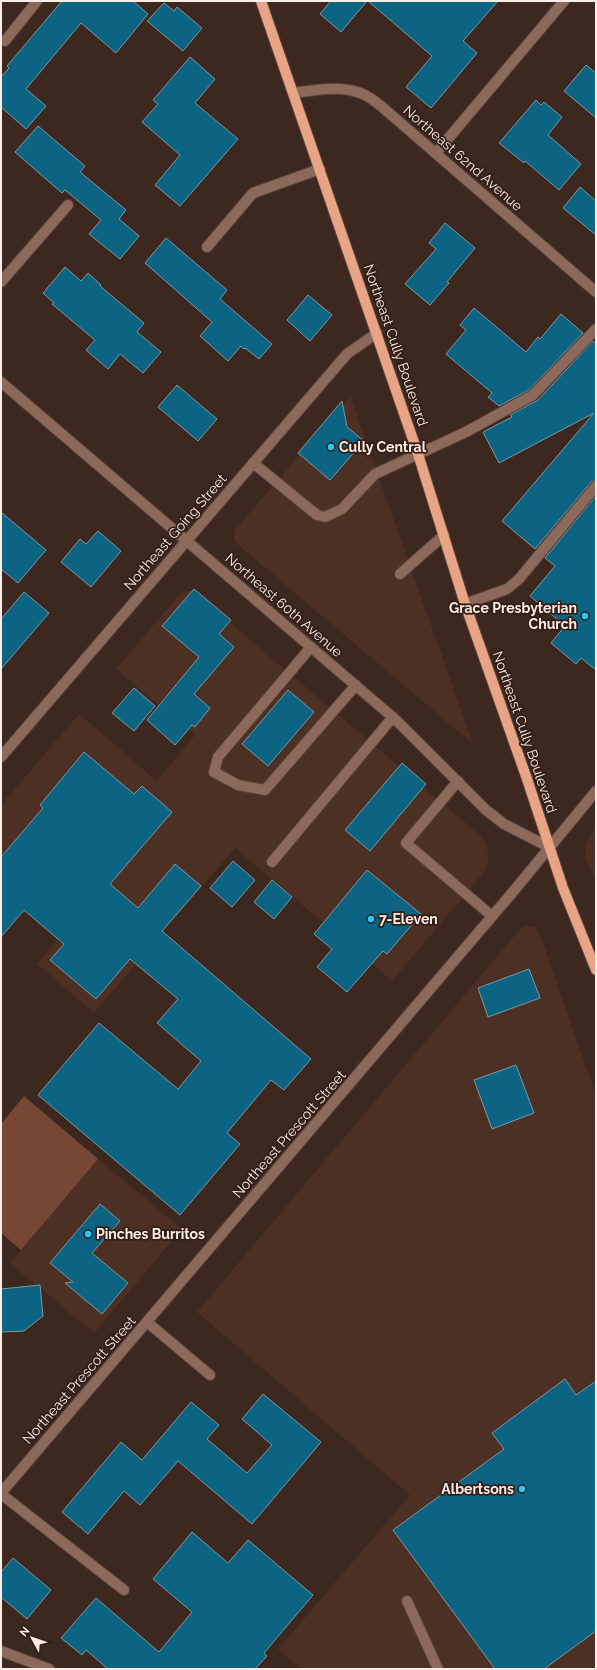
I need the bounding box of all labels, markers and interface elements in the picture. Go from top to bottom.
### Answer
street label: Northeast 62nd Avenue [400,102,526,214]
street label: Northeast Cully Boulevard [361,262,431,428]
place label: Cully Central [339,439,427,455]
marker: Cully Central [326,442,336,452]
street label: Northeast Going Street [120,471,230,593]
street label: Northeast 60th Avenue [222,550,346,660]
place label: Grace Presbyterian Church [449,600,577,632]
marker: Grace Presbyterian Church [580,611,590,621]
street label: Northeast Cully Boulevard [490,649,560,815]
place label: 7-Eleven [379,911,438,927]
marker: 7-Eleven [366,914,376,924]
street label: Northeast Prescott Street [229,1067,349,1201]
place label: Pinches Burritos [96,1226,205,1242]
marker: Pinches Burritos [83,1229,93,1239]
street label: Northeast Prescott Street [19,1313,139,1447]
place label: Albertsons [441,1481,514,1497]
marker: Albertsons [517,1484,527,1494]
north arrow [12,1618,52,1658]
text: N [17,1624,32,1639]

